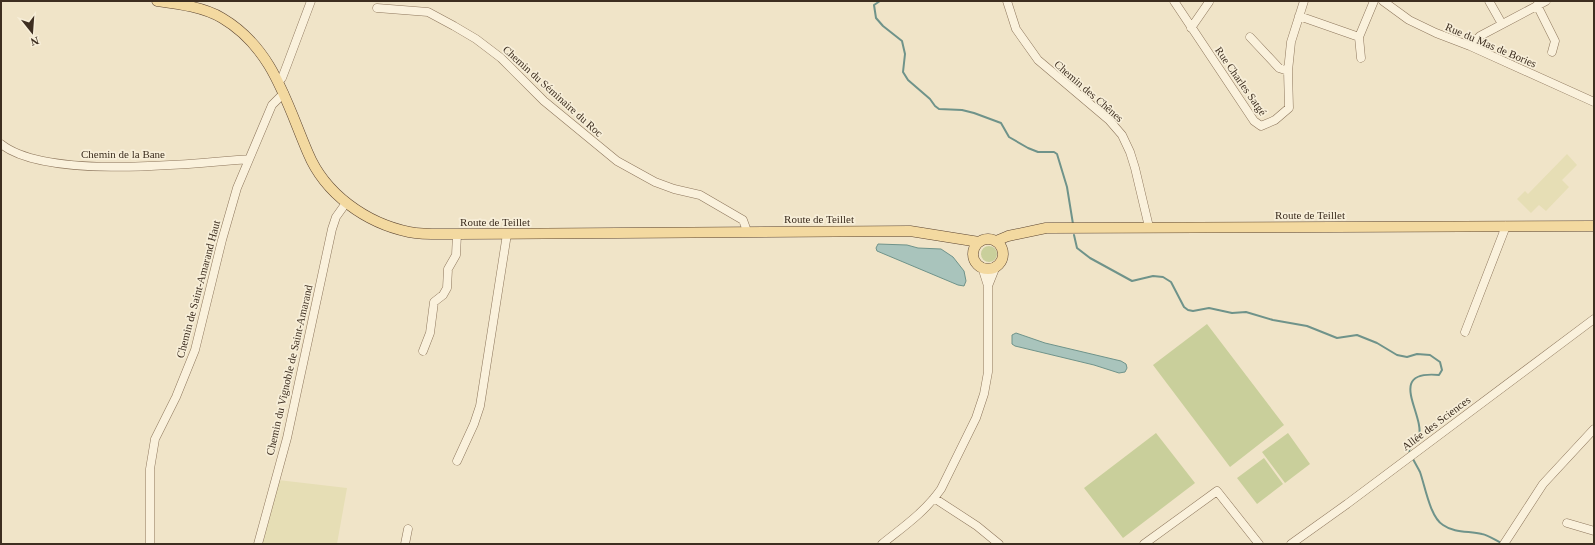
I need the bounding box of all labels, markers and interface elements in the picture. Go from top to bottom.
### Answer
north arrow [12,12,52,52]
street label: Rue du Mas de Bories [1444,20,1538,70]
text: N [29,35,40,48]
street label: Chemin du Séminaire du Roc [501,43,605,139]
street label: Rue Charles Satgé [1213,44,1269,118]
street label: Chemin des Chênes [1052,58,1126,124]
street label: Chemin de la Bane [81,148,165,160]
street label: Route de Teillet [1275,209,1345,221]
street label: Route de Teillet [784,213,854,225]
street label: Route de Teillet [460,216,530,228]
street label: Chemin de Saint-Amarand Haut [174,219,222,359]
street label: Chemin du Vignoble de Saint-Amarand [264,283,315,456]
street label: Allée des Sciences [1399,393,1473,453]

